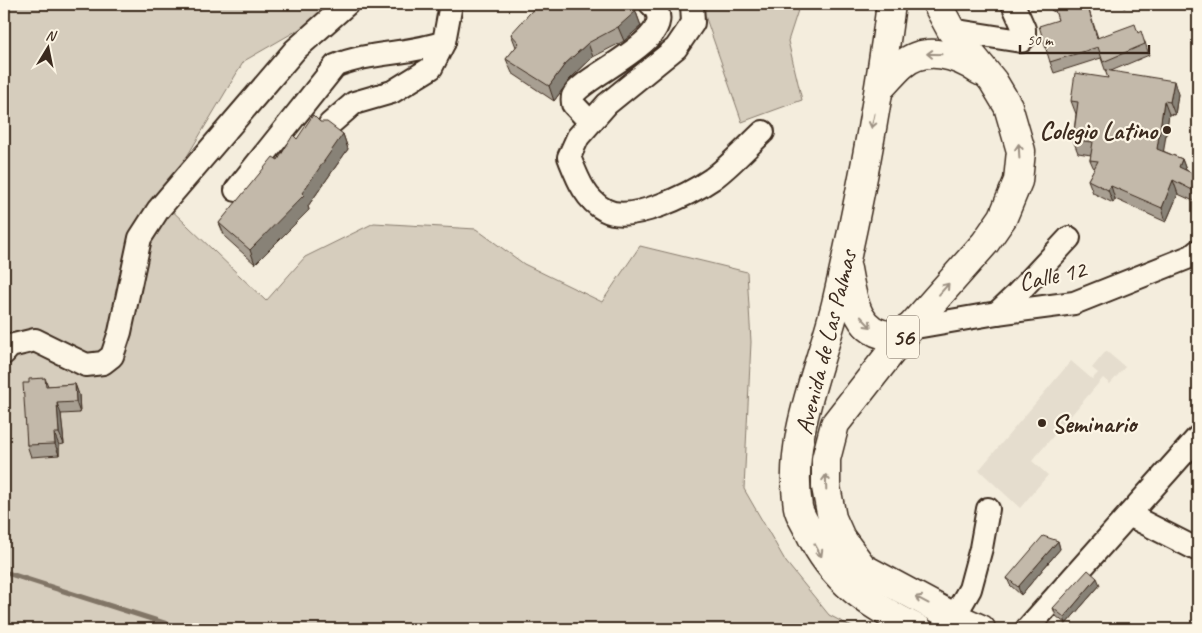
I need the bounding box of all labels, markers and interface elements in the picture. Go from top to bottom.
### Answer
north arrow [22,22,72,72]
scale bar [1020,22,1148,54]
text: N [44,27,58,45]
text: 50 m [1027,31,1054,50]
one-way arrow [926,50,942,59]
one-way arrow [868,113,878,129]
place label: Colegio Latino [1040,115,1159,147]
marker: Colegio Latino [1161,124,1173,136]
one-way arrow [1015,144,1024,160]
street label: Avenida de Las Palmas [788,244,865,438]
street label: Calle 12 [1016,253,1090,299]
one-way arrow [938,283,950,296]
one-way arrow [859,315,871,328]
road number: 56 [887,316,919,358]
place label: Seminario [1052,408,1139,440]
marker: Seminario [1036,417,1048,429]
one-way arrow [822,474,831,490]
one-way arrow [814,542,824,557]
one-way arrow [914,595,929,605]

